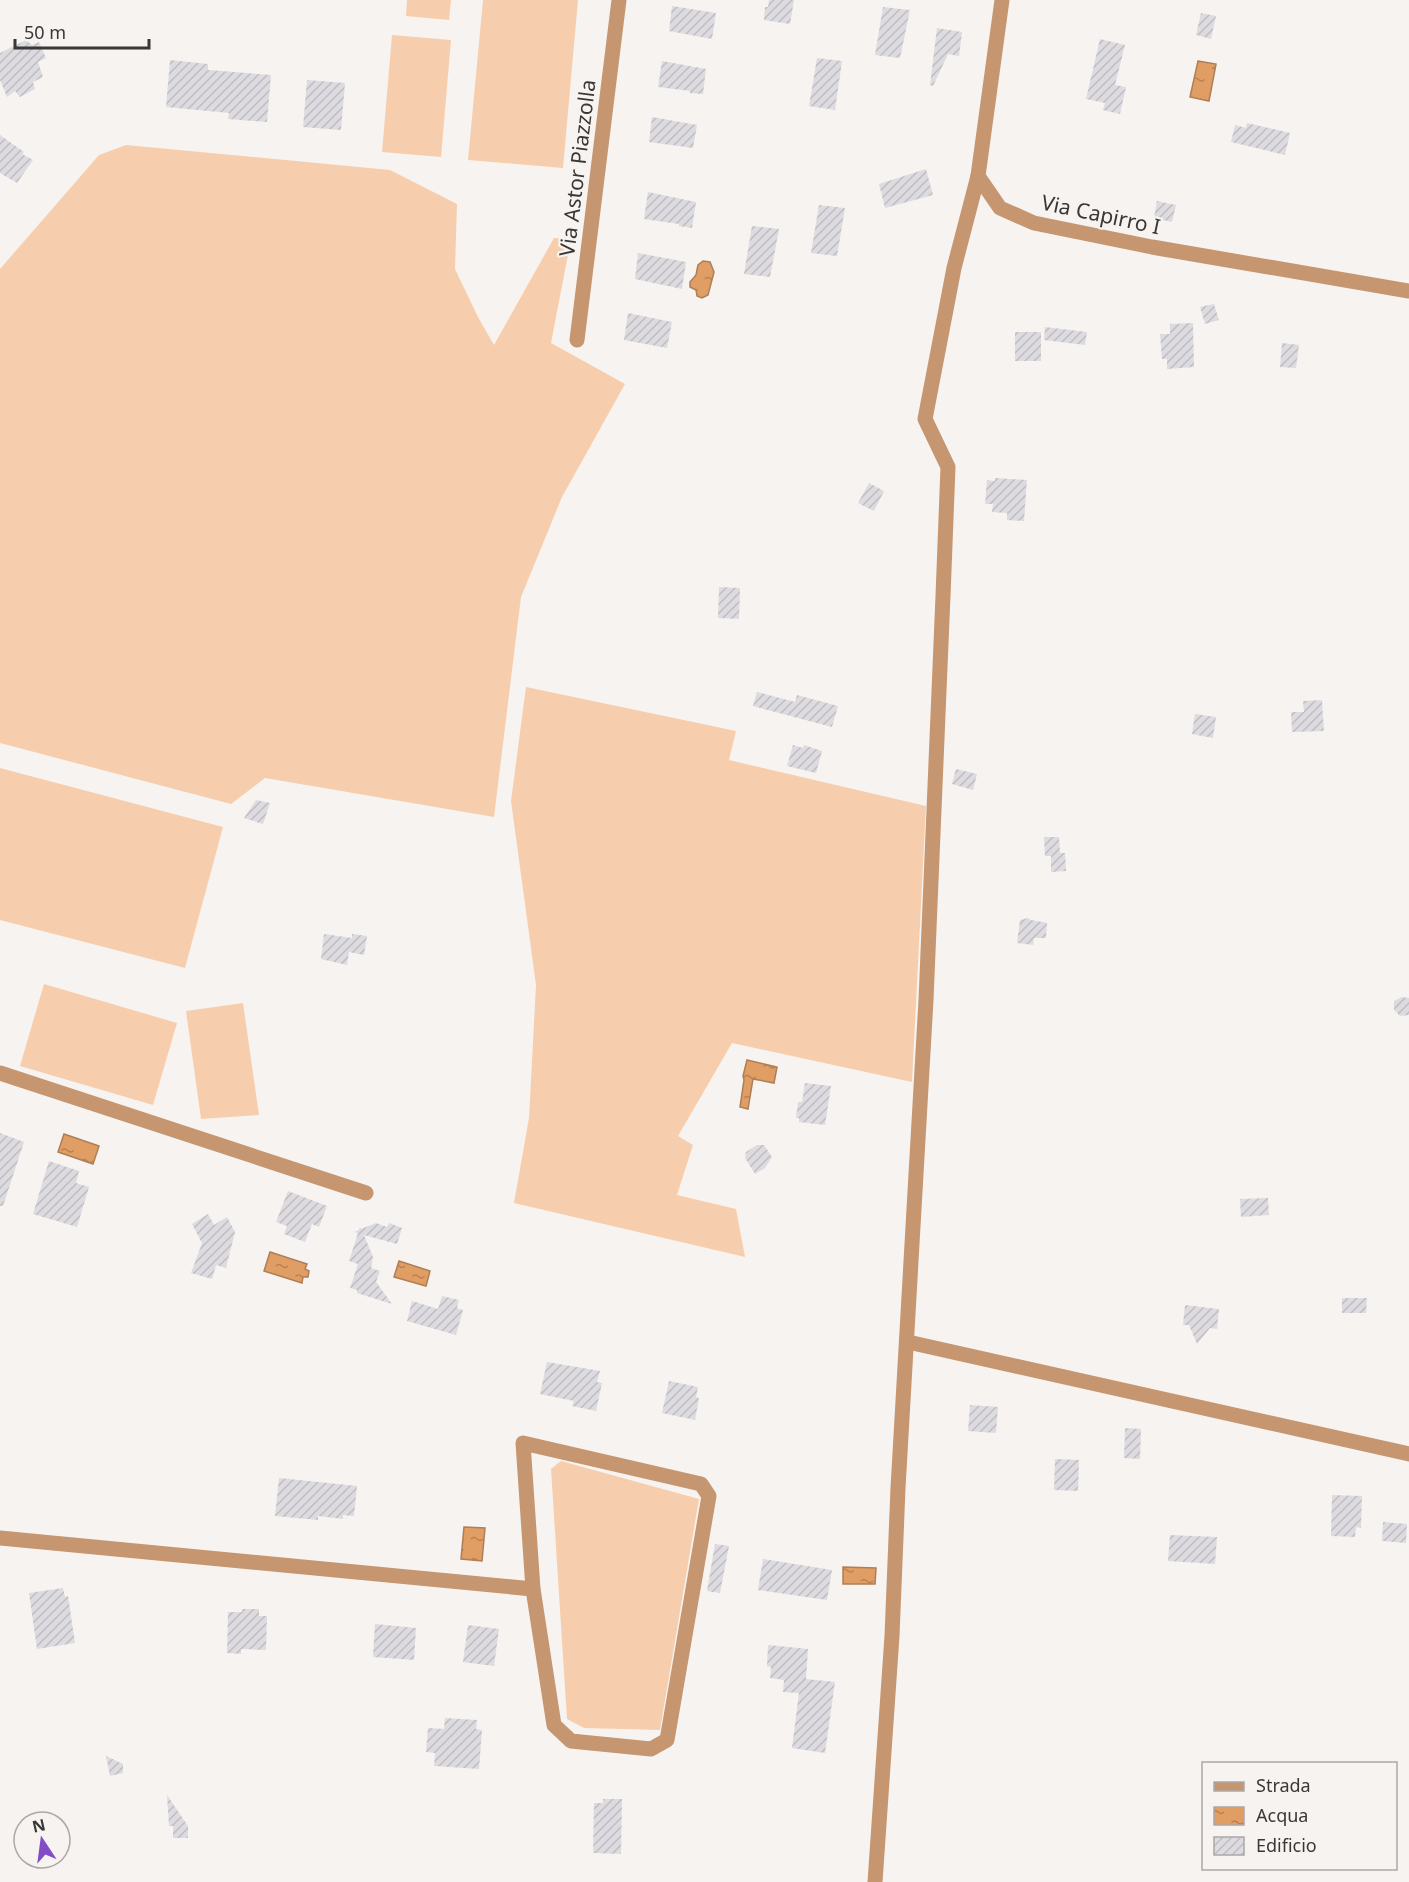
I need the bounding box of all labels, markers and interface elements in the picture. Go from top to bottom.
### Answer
scale bar [15,12,148,50]
text: 50 m [24,20,66,44]
street label: Via Astor Piazzolla [552,78,602,258]
street label: Via Capirro I [1039,188,1163,240]
legend [1202,1762,1397,1870]
text: Strada [1256,1773,1311,1797]
text: Acqua [1256,1803,1308,1827]
north arrow [12,1810,72,1870]
text: N [30,1813,47,1838]
text: Edificio [1256,1833,1317,1857]

